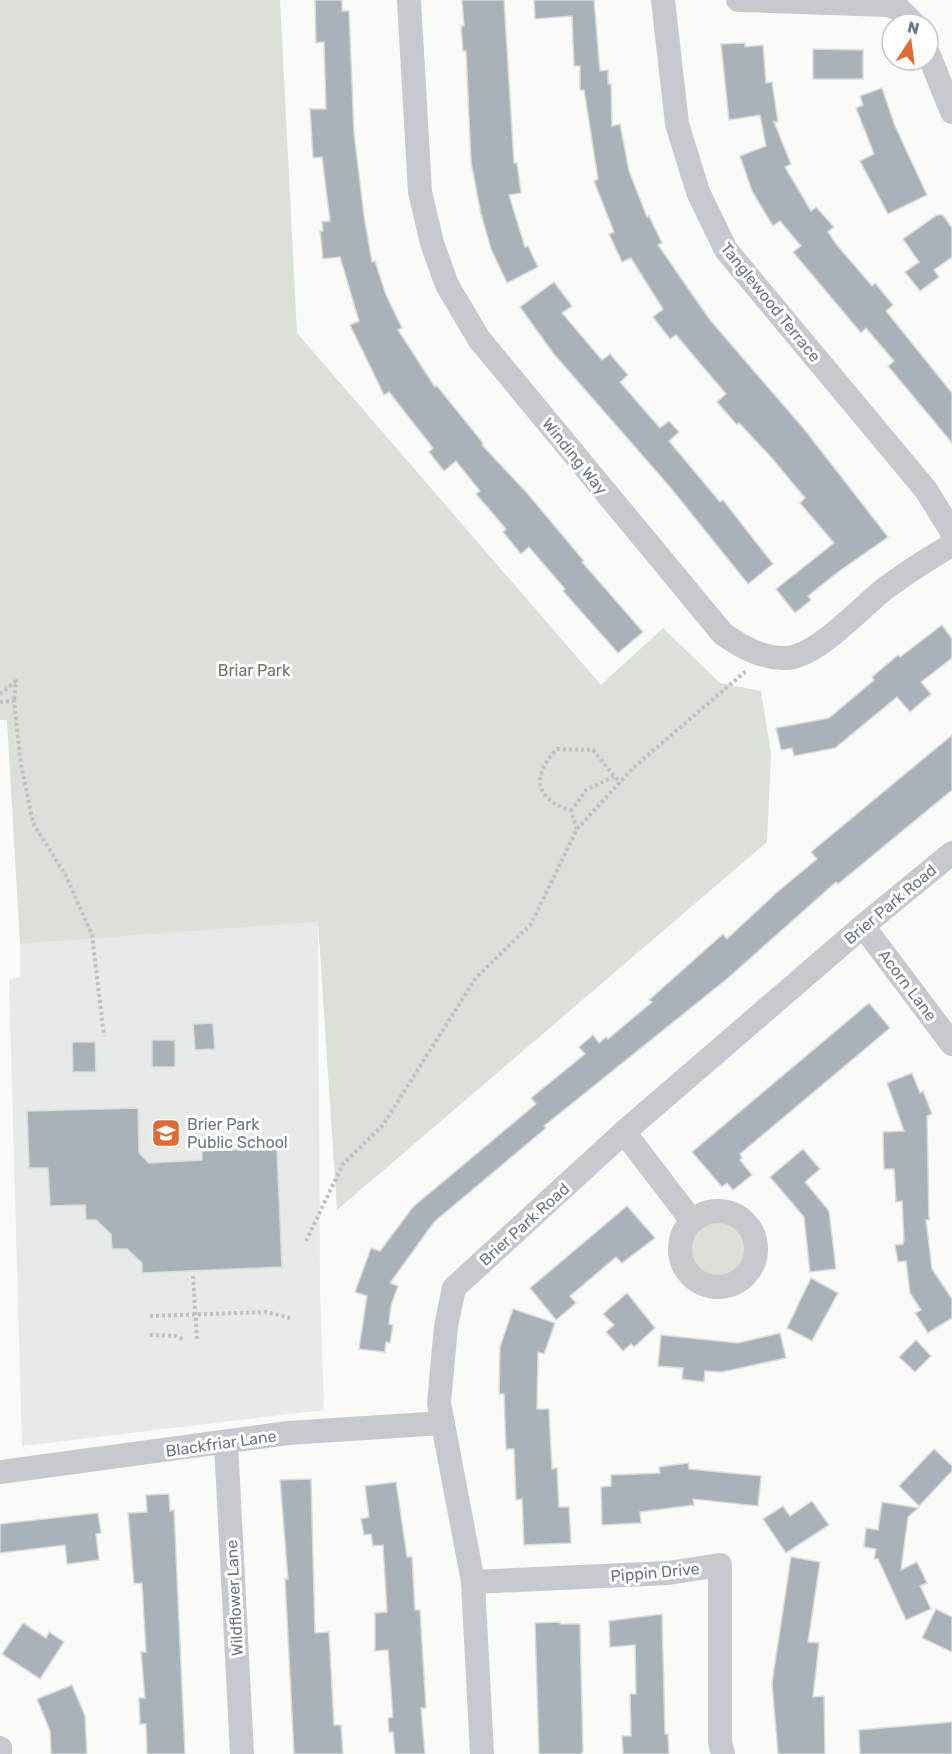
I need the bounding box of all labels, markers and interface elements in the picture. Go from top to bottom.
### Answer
north arrow [880,12,940,72]
text: N [906,17,921,38]
street label: Tanglewood Terrace [717,239,825,366]
street label: Winding Way [538,414,611,498]
park label: Briar Park [218,661,291,680]
street label: Brier Park Road [840,860,940,948]
street label: Acorn Lane [874,946,941,1025]
place label: Brier Park Public School [187,1115,288,1152]
school or university icon: Brier Park Public School [150,1117,182,1149]
street label: Brier Park Road [476,1179,573,1270]
street label: Blackfriar Lane [165,1426,278,1461]
street label: Wildflower Lane [222,1539,247,1657]
street label: Pippin Drive [610,1559,700,1586]

